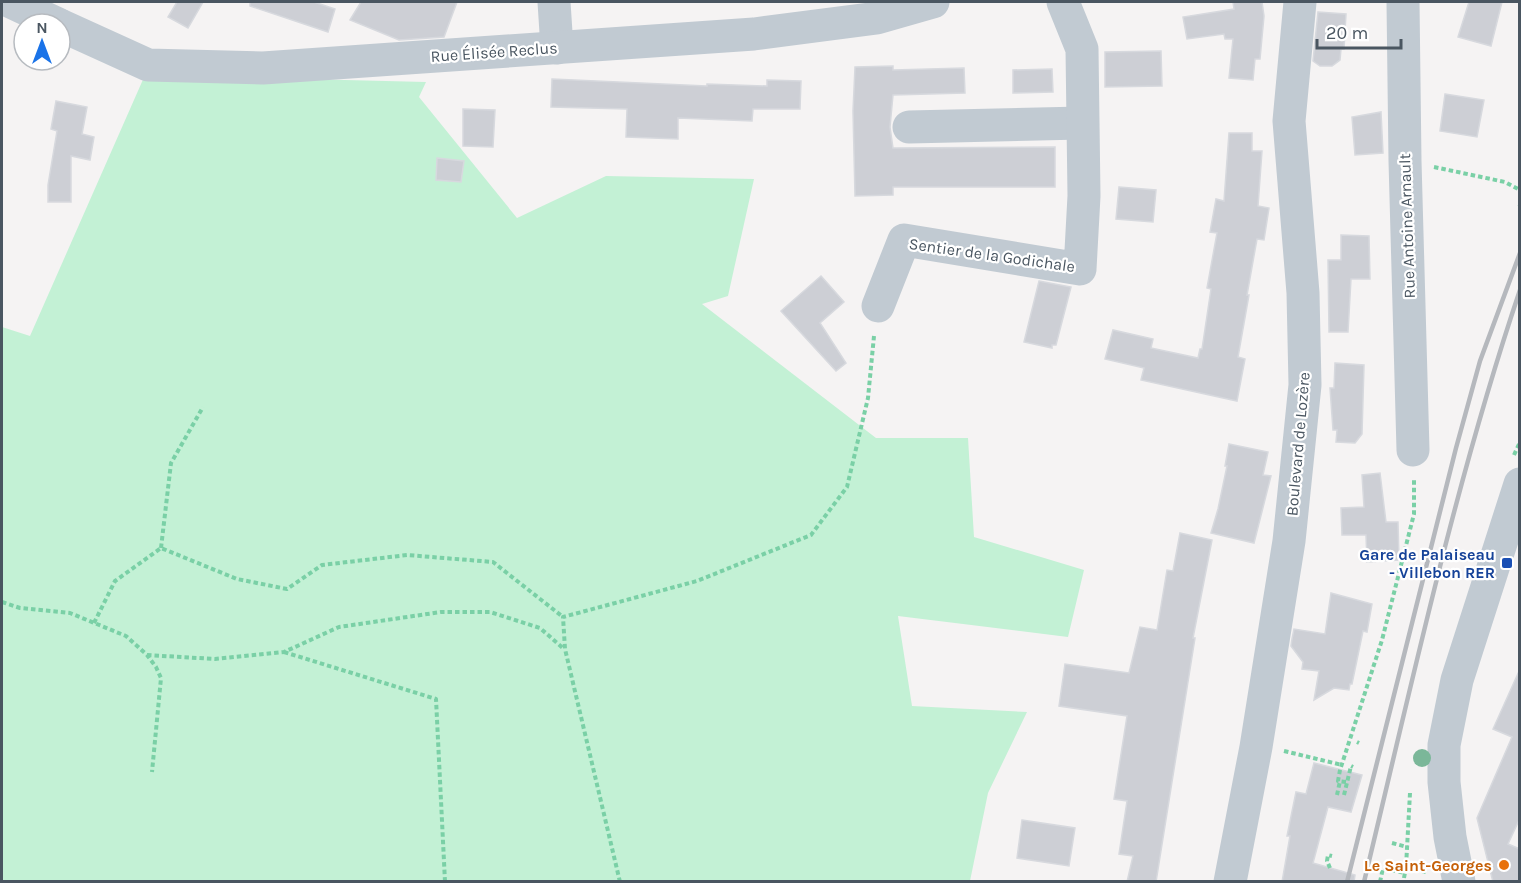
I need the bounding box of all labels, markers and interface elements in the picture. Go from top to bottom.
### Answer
north arrow [12,12,72,72]
scale bar [1317,12,1401,50]
text: N [36,18,48,37]
text: 20 m [1326,22,1368,44]
street label: Rue Élisée Reclus [430,38,558,66]
street label: Rue Antoine Arnault [1395,153,1419,299]
street label: Sentier de la Godichale [908,234,1076,276]
street label: Boulevard de Lozère [1282,371,1314,517]
place label: Gare de Palaiseau - Villebon RER [1359,545,1495,582]
marker: Gare de Palaiseau - Villebon RER [1500,556,1514,570]
place label: Le Saint-Georges [1364,856,1492,875]
marker: Le Saint-Georges [1497,858,1511,872]

